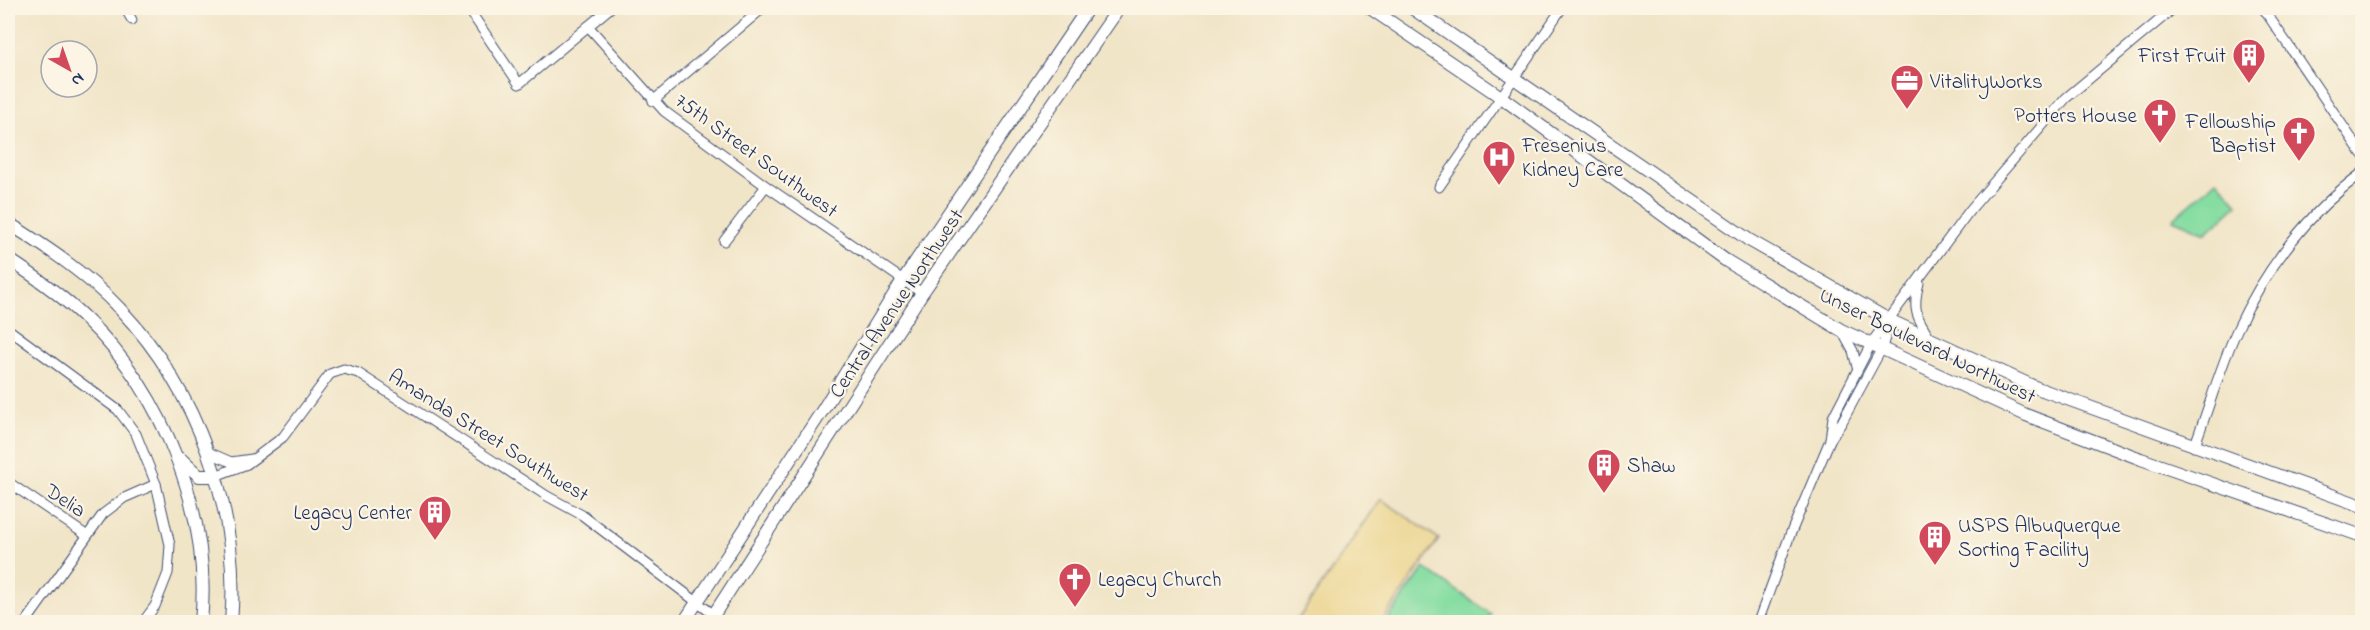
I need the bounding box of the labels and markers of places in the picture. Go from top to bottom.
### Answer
building icon: First Fruit [2231,37,2267,84]
place label: First Fruit [2137,42,2226,72]
office icon: VitalityWorks [1889,63,1925,110]
place label: VitalityWorks [1929,68,2043,100]
church icon: Potters House [2142,97,2178,144]
place label: Potters House [2014,102,2138,132]
place label: Fellowship Baptist [2184,108,2276,162]
church icon: Fellowship Baptist [2281,115,2317,162]
place label: Fresenius Kidney Care [1521,132,1624,188]
hospital icon: Fresenius Kidney Care [1481,139,1517,186]
building icon: Shaw [1586,447,1622,494]
place label: Shaw [1627,452,1676,482]
building icon: Legacy Center [417,494,453,541]
place label: Legacy Center [294,499,412,531]
place label: USPS Albuquerque Sorting Facility [1958,512,2121,568]
building icon: USPS Albuquerque Sorting Facility [1917,519,1953,566]
church icon: Legacy Church [1057,561,1093,608]
place label: Legacy Church [1098,566,1221,598]

